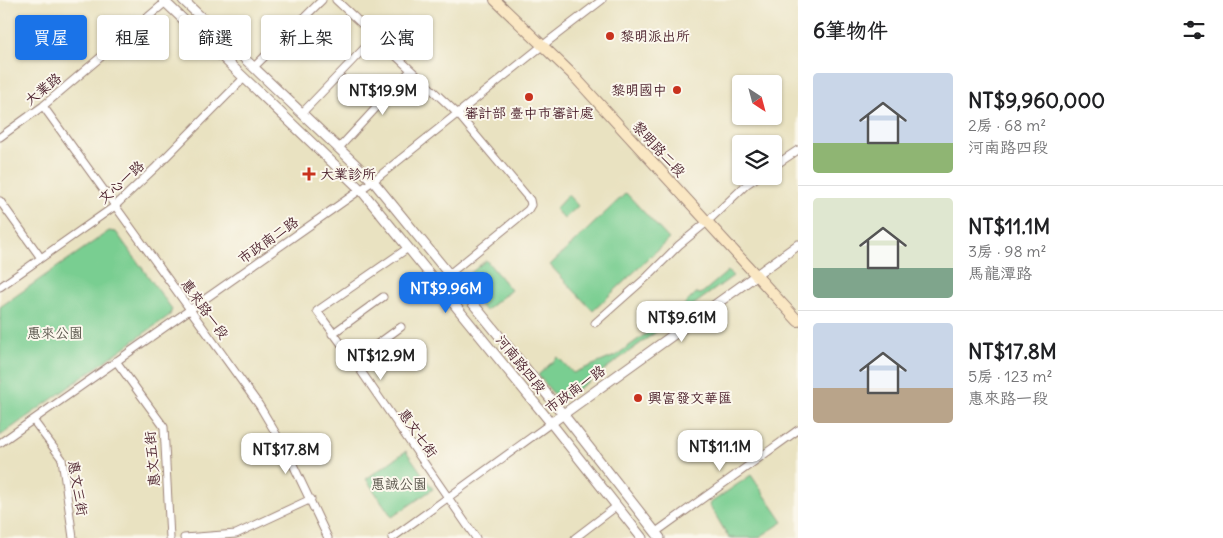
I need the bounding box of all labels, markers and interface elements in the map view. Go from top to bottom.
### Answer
chip: 買屋 [15,15,87,60]
chip: 租屋 [97,15,169,60]
chip: 篩選 [179,15,251,60]
chip: 新上架 [261,15,351,60]
chip: 公寓 [361,15,433,60]
icon: filters [1180,16,1208,44]
text: 6筆物件 [813,17,888,44]
place label: 黎明派出所 [620,27,690,45]
marker: 黎明派出所 [604,30,616,42]
street label: 大業路 [21,69,65,109]
pin: NT$19.9M [331,74,435,116]
north arrow [732,75,782,125]
map controls [732,75,782,185]
text: NT$19.9M [349,80,417,100]
place label: 黎明國中 [611,81,667,99]
marker: 黎明國中 [671,84,683,96]
text: NT$9,960,000 [968,87,1105,114]
marker: 審計部 臺中市審計處 [523,91,535,103]
icon: home [853,93,913,153]
place label: 審計部 臺中市審計處 [464,104,594,122]
text: 2房 · 68 m² [968,115,1046,135]
street label: 黎明路二段 [629,117,689,181]
button: layers [732,135,782,185]
text: 河南路四段 [968,137,1048,157]
street label: 文心一路 [94,157,148,207]
place label: 大業診所 [320,165,376,183]
marker: 大業診所 [302,167,316,181]
street label: 市政南二路 [234,213,302,267]
text: NT$11.1M [968,213,1050,240]
icon: home [853,218,913,278]
text: 3房 · 98 m² [968,241,1047,261]
text: 馬龍潭路 [968,263,1032,283]
pin: NT$9.96M [394,272,498,314]
street label: 惠來路一段 [177,275,233,343]
text: NT$9.96M [410,278,482,298]
pin: NT$9.61M [630,300,734,343]
text: NT$9.61M [647,307,717,327]
park label: 惠來公園 [27,324,83,342]
street label: 河南路四段 [492,331,550,397]
pin: NT$12.9M [329,338,433,381]
text: NT$17.8M [968,338,1057,365]
icon: home [853,343,913,403]
text: NT$12.9M [347,345,415,365]
street label: 市政南一路 [541,361,609,417]
text: 5房 · 123 m² [968,366,1052,386]
text: 惠來路一段 [968,388,1048,408]
place label: 興富發文華匯 [648,389,732,407]
marker: 興富發文華匯 [632,392,644,404]
street label: 惠文七街 [395,405,441,461]
street label: 惠文五街 [141,430,163,488]
pin: NT$11.1M [668,430,772,472]
pin: NT$17.8M [234,432,338,475]
text: NT$11.1M [689,436,751,456]
text: NT$17.8M [252,439,320,459]
street label: 惠文三街 [64,459,92,517]
park label: 惠誠公園 [371,475,427,493]

